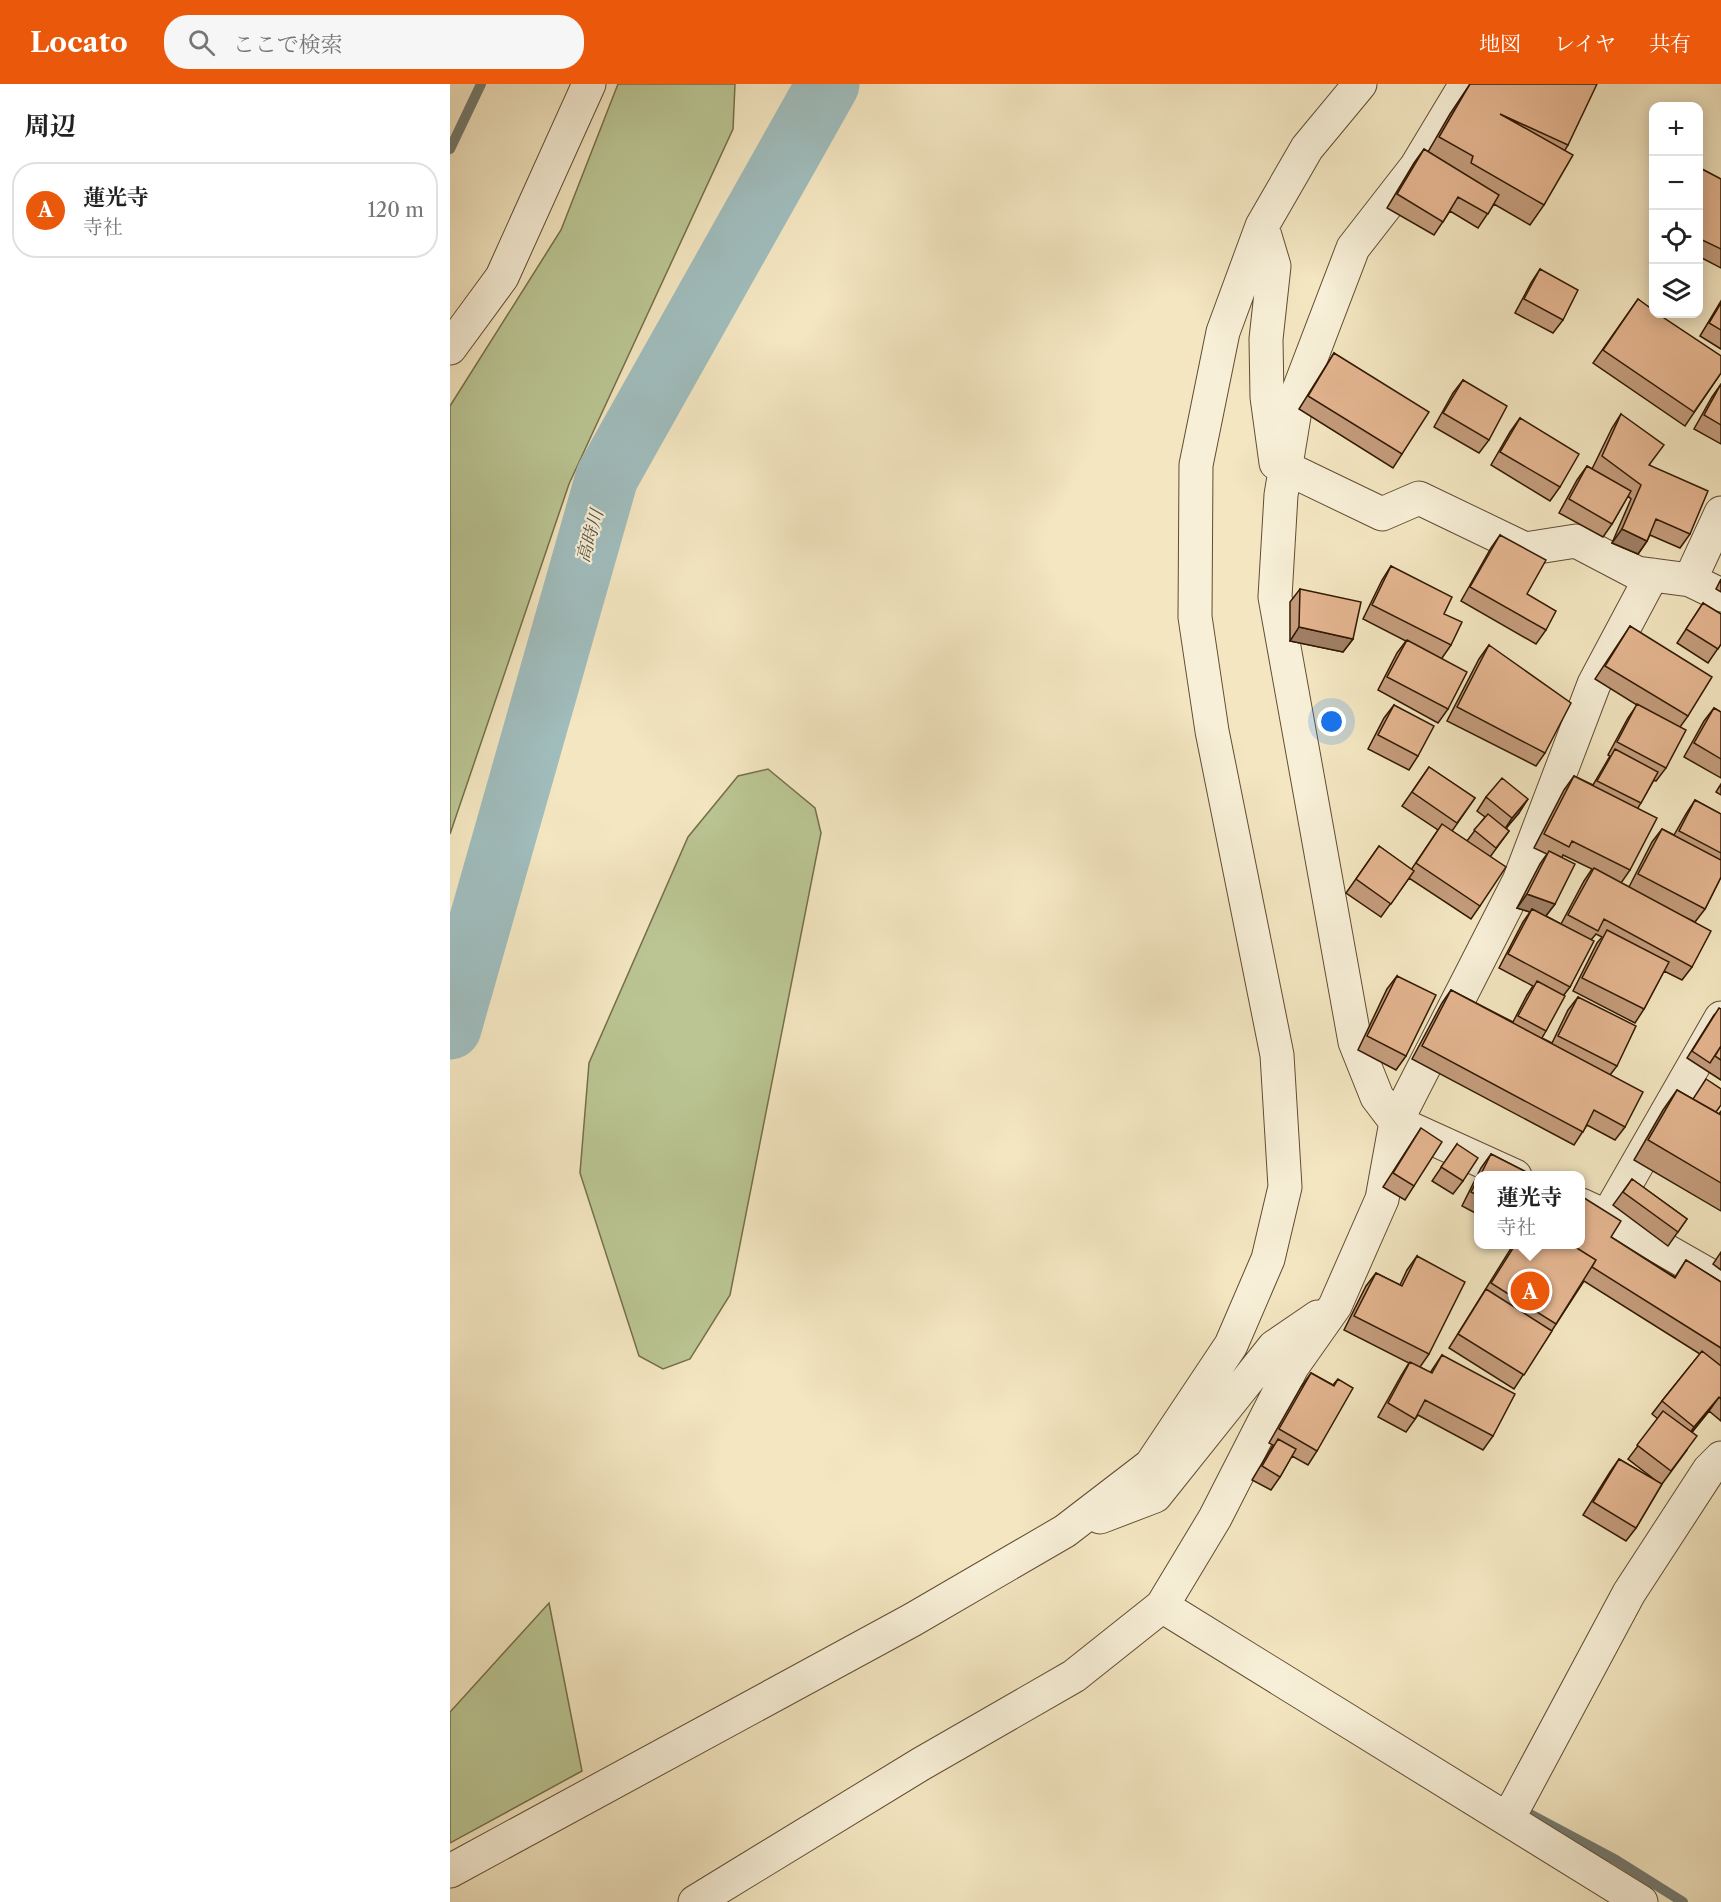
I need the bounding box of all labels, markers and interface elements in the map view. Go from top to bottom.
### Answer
search box [164,15,584,69]
text: Locato [30,25,128,59]
icon: search [185,26,218,59]
text: ここで検索 [233,31,343,58]
text: 地図 [1479,31,1521,56]
text: レイヤ [1554,31,1616,56]
text: 共有 [1649,31,1691,56]
map controls [1649,102,1703,318]
button: + [1649,102,1703,156]
text: 周辺 [24,110,76,142]
button: − [1649,156,1703,210]
text: 蓮光寺 [83,184,149,211]
text: A [38,198,53,222]
text: 120 m [367,198,424,222]
button: locate [1649,210,1703,264]
text: 寺社 [83,215,123,239]
button: layers [1649,264,1703,318]
water label: 高時川 [572,505,609,565]
your location [1317,707,1346,736]
popup [1474,1171,1585,1249]
text: 蓮光寺 [1496,1184,1563,1211]
text: 寺社 [1496,1215,1536,1239]
pin: A [1510,1268,1550,1314]

